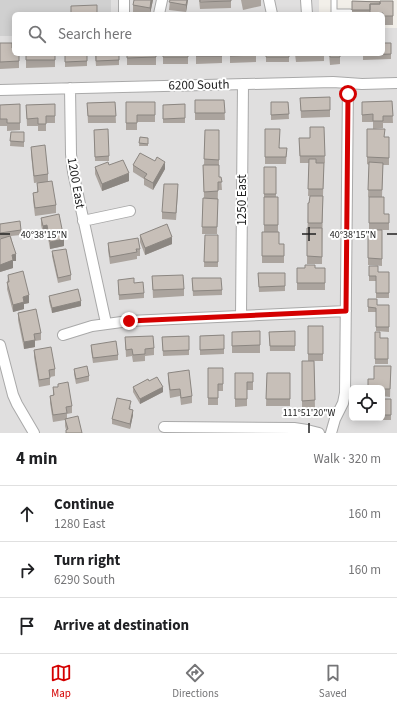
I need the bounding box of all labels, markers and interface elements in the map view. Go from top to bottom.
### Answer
search box [12,12,385,56]
icon: search [26,23,48,45]
text: Search here [58,24,132,45]
street label: 6200 South [168,75,230,95]
route start [339,85,357,103]
street label: 1200 East [63,156,89,210]
street label: 1250 East [233,174,251,226]
text: 40°38'15"N [21,228,67,242]
text: 40°38'15"N [330,228,376,242]
route end [120,312,138,330]
map controls [349,385,385,421]
button: locate [349,385,385,421]
text: 111°51'20"W [283,406,335,420]
text: 4 min [16,447,57,471]
text: Walk · 320 m [313,450,381,468]
text: Continue [54,494,114,515]
icon: ahead [16,503,38,525]
text: 160 m [348,505,381,523]
text: 1280 East [54,515,105,533]
text: Turn right [54,550,120,571]
icon: right [16,559,38,581]
text: 160 m [348,561,381,579]
text: 6290 South [54,571,115,589]
icon: arrive [16,615,38,637]
text: Arrive at destination [54,615,189,636]
tab: Map [50,662,72,701]
tab: Directions [172,662,219,701]
tab: Saved [319,662,347,701]

